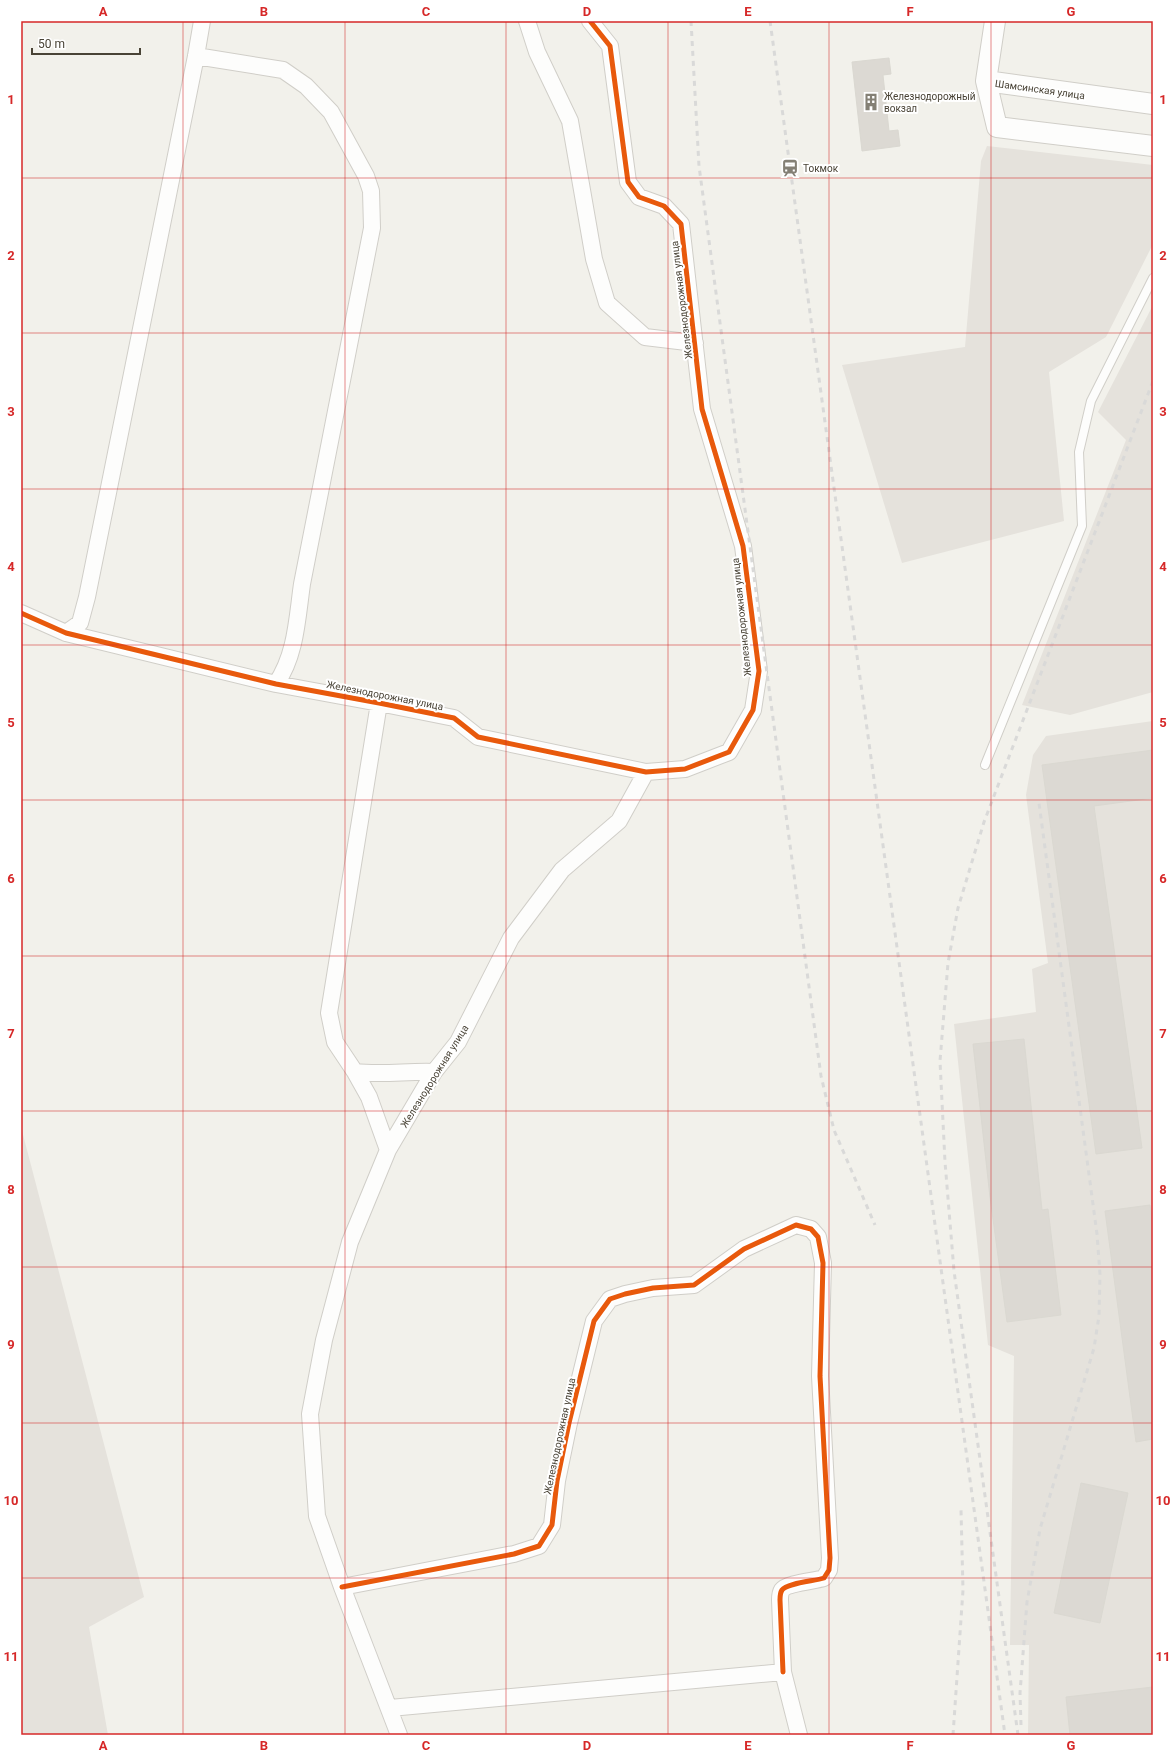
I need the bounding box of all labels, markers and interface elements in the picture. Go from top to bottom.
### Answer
text: A [99,4,108,19]
text: B [260,4,268,19]
text: C [422,4,431,19]
text: D [583,4,591,19]
text: E [744,4,752,19]
text: F [906,4,914,19]
text: G [1067,4,1076,19]
scale bar [32,30,140,56]
text: 50 m [38,37,65,51]
street label: Шамсинская улица [994,78,1086,101]
place label: Железнодорожный вокзал [884,91,976,114]
text: 1 [7,92,15,107]
building icon: Железнодорожный вокзал [861,92,881,112]
text: 1 [1159,92,1167,107]
station icon: Токмок [780,158,800,178]
place label: Токмок [803,163,839,174]
street label: Железнодорожная улица [669,240,694,360]
text: 2 [7,248,15,263]
text: 2 [1159,248,1167,263]
text: 3 [7,404,15,419]
text: 3 [1159,404,1167,419]
street label: Железнодорожная улица [730,557,753,677]
text: 4 [7,559,15,574]
text: 4 [1159,559,1167,574]
street label: Железнодорожная улица [326,679,444,712]
text: 5 [7,715,15,730]
text: 5 [1159,715,1167,730]
text: 6 [7,871,15,886]
text: 6 [1159,871,1167,886]
street label: Железнодорожная улица [398,1023,471,1130]
text: 7 [7,1026,15,1041]
text: 7 [1159,1026,1167,1041]
text: 8 [7,1182,15,1197]
text: 8 [1159,1182,1167,1197]
text: 9 [7,1337,15,1352]
text: 9 [1159,1337,1167,1352]
street label: Железнодорожная улица [542,1377,577,1495]
text: 10 [4,1493,18,1508]
text: 10 [1156,1493,1170,1508]
text: 11 [4,1649,18,1664]
text: 11 [1156,1649,1170,1664]
text: A [99,1738,108,1753]
text: B [260,1738,268,1753]
text: C [422,1738,431,1753]
text: D [583,1738,591,1753]
text: E [744,1738,752,1753]
text: F [906,1738,914,1753]
text: G [1067,1738,1076,1753]

